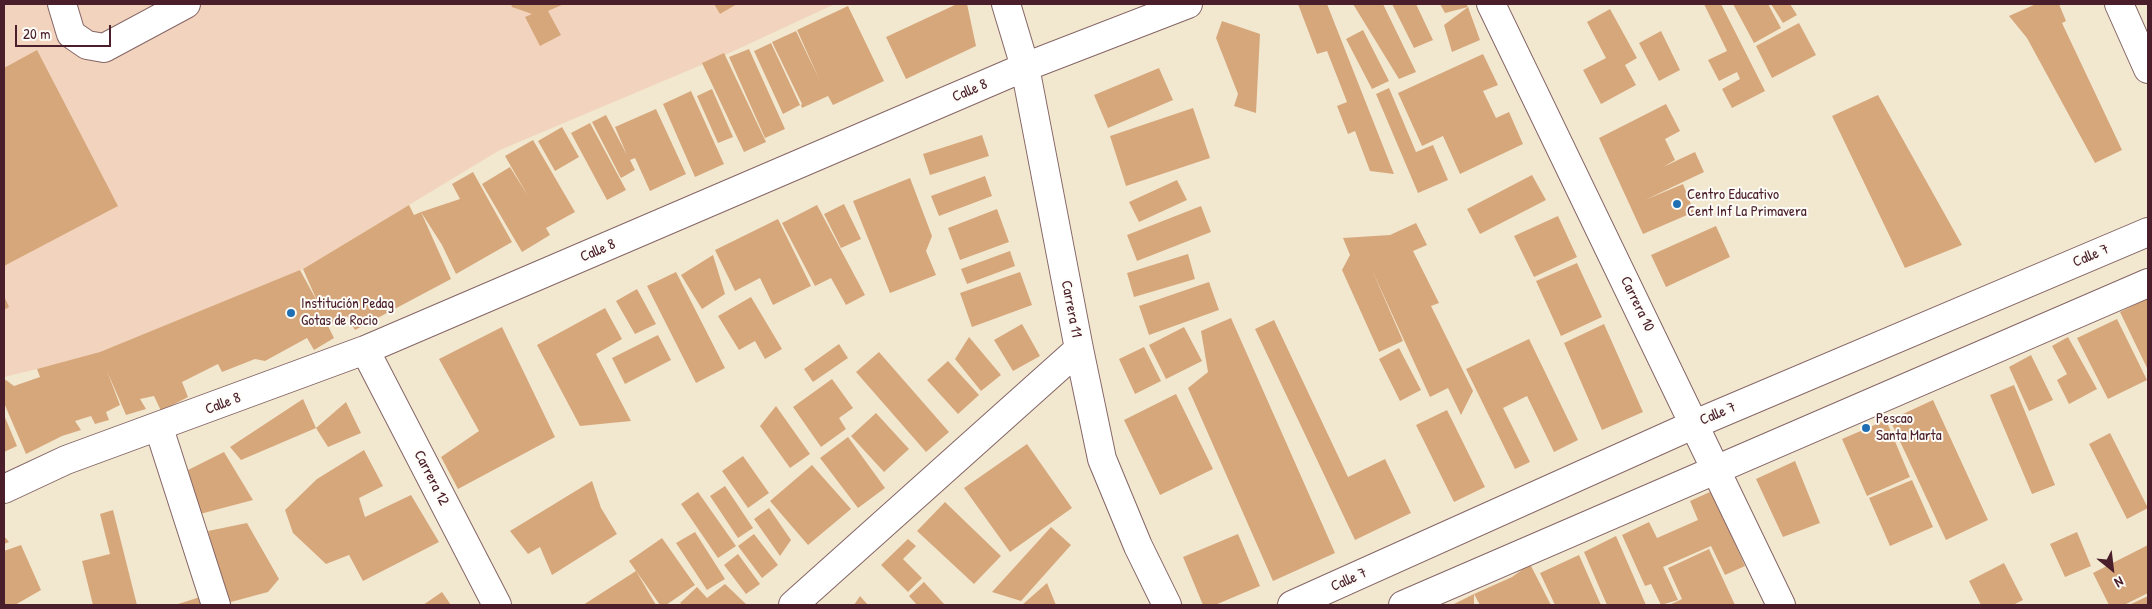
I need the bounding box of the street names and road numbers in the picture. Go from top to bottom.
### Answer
street label: Calle 8 [950,76,990,106]
street label: Calle 8 [578,236,618,266]
street label: Calle 7 [2070,240,2112,272]
street label: Carrera 10 [1616,274,1658,334]
street label: Carrera 11 [1057,279,1085,339]
street label: Calle 8 [203,389,243,419]
street label: Calle 7 [1697,398,1739,430]
street label: Carrera 12 [410,448,452,508]
street label: Calle 7 [1328,564,1370,596]

